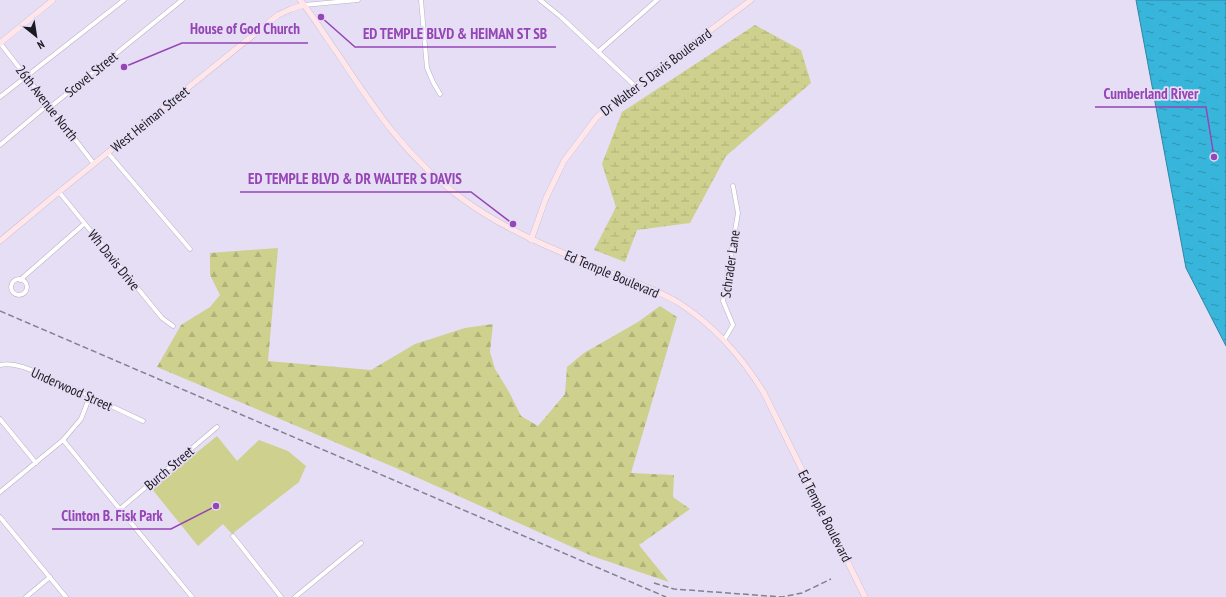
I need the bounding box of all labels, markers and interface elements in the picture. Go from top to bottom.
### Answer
north arrow [16,16,56,56]
callout: House of God Church [182,16,308,43]
text: House of God Church [190,19,300,38]
callout: ED TEMPLE BLVD & HEIMAN ST SB [355,20,556,47]
text: ED TEMPLE BLVD & HEIMAN ST SB [363,24,547,43]
street label: Dr Walter S Davis Boulevard [597,24,715,120]
text: N [35,37,47,52]
street label: Scovel Street [61,47,121,101]
street label: 26th Avenue North [12,61,82,145]
callout: Cumberland River [1095,80,1206,107]
street label: West Heiman Street [107,82,193,156]
text: Cumberland River [1104,84,1199,103]
callout: ED TEMPLE BLVD & DR WALTER S DAVIS [240,165,471,192]
text: ED TEMPLE BLVD & DR WALTER S DAVIS [248,169,462,188]
street label: Wh Davis Drive [84,226,144,294]
street label: Schrader Lane [716,229,744,299]
street label: Ed Temple Boulevard [562,246,662,302]
street label: Underwood Street [28,363,116,415]
street label: Burch Street [140,442,198,494]
street label: Ed Temple Boulevard [794,467,856,565]
callout: Clinton B. Fisk Park [52,502,171,529]
text: Clinton B. Fisk Park [61,506,164,525]

